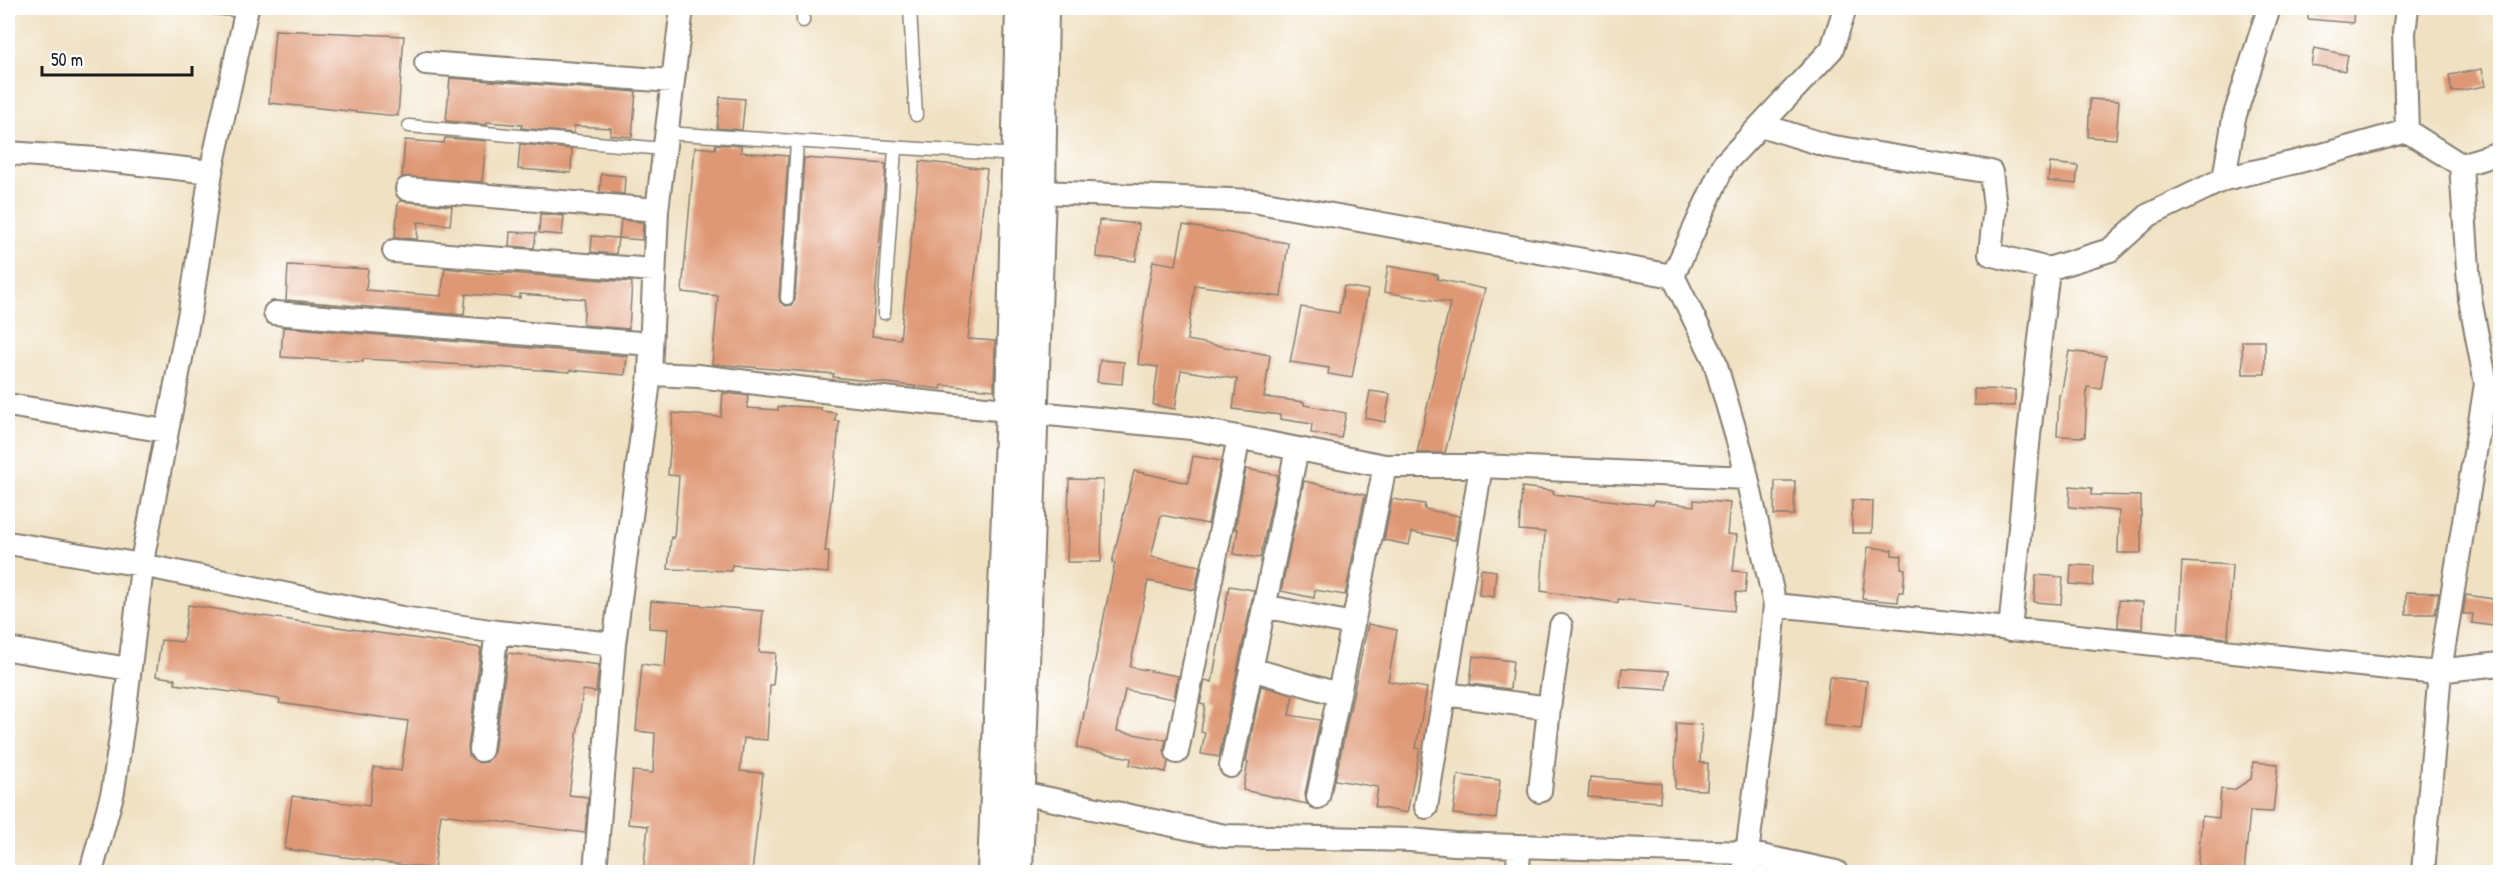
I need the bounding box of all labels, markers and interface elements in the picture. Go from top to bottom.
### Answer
scale bar [42,39,192,77]
text: 50 m [51,47,83,72]

